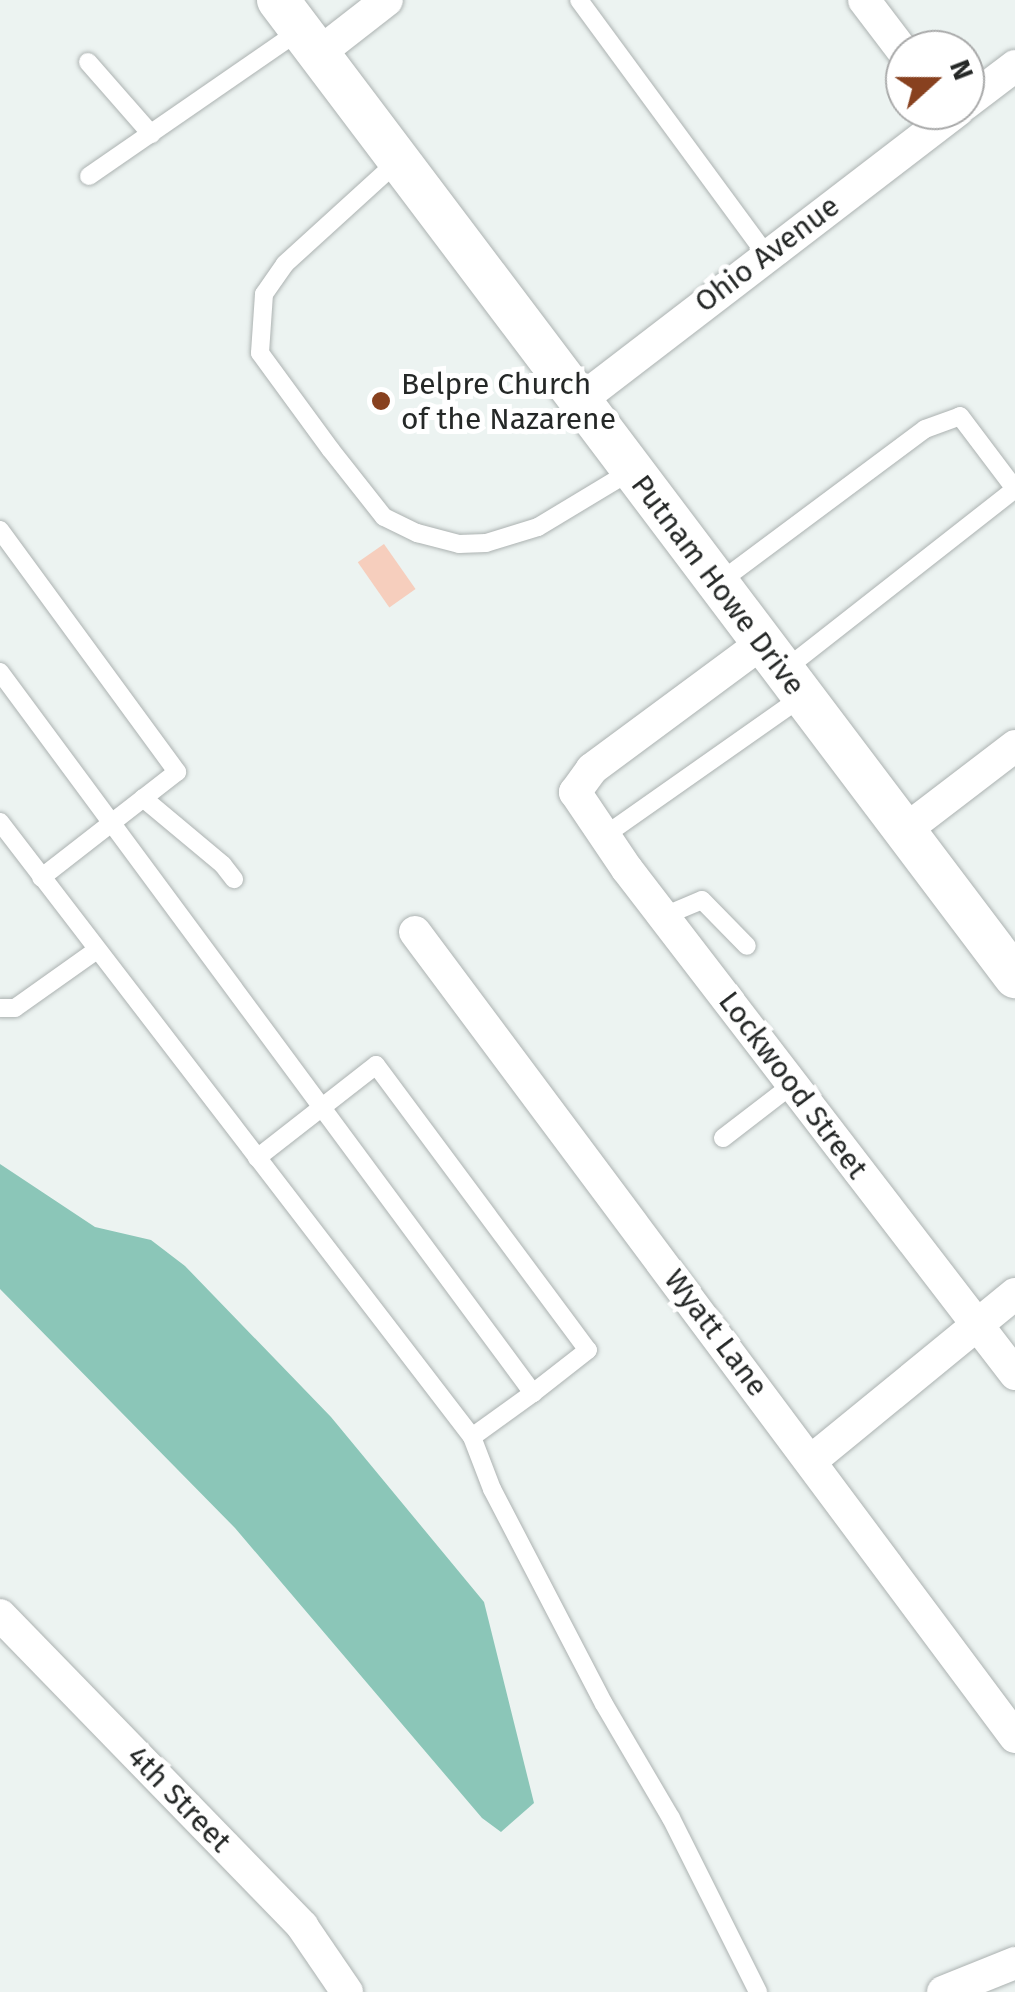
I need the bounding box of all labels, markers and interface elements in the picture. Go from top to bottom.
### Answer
north arrow [885,30,985,130]
text: N [943,55,980,84]
street label: Ohio Avenue [688,188,846,320]
place label: Belpre Church of the Nazarene [401,366,616,436]
marker: Belpre Church of the Nazarene [370,390,392,412]
street label: Putnam Howe Drive [623,468,813,702]
street label: Lockwood Street [711,984,875,1186]
street label: Wyatt Lane [657,1262,775,1404]
street label: 4th Street [120,1738,238,1860]

